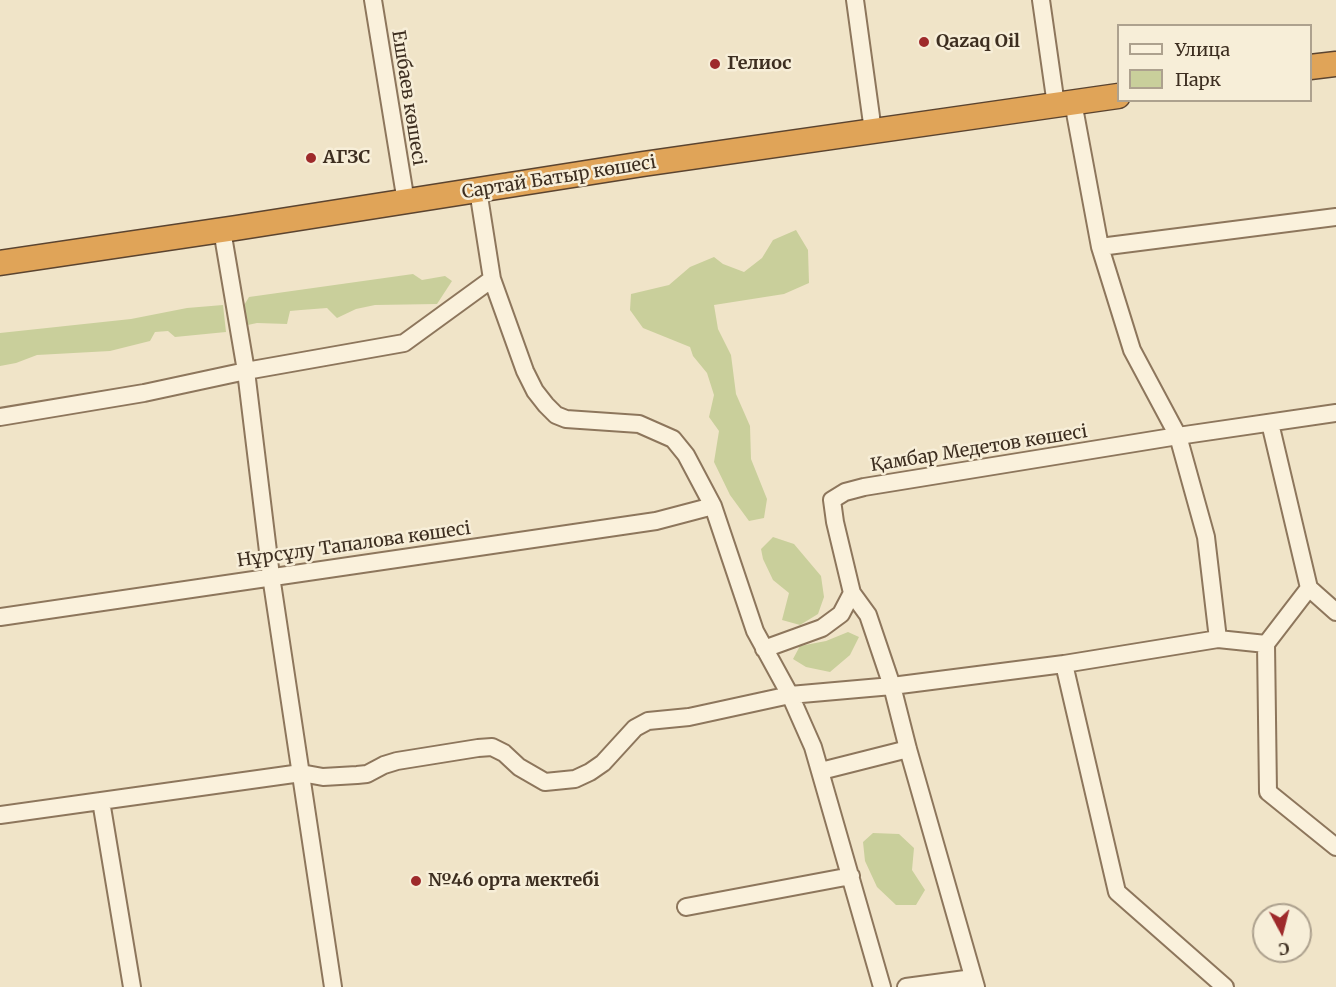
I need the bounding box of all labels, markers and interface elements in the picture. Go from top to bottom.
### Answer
legend [1117,24,1312,102]
street label: Ешбаев көшесі [387,29,429,167]
place label: Qazaq Oil [936,31,1020,53]
marker: Qazaq Oil [917,35,931,49]
text: Улица [1175,38,1230,61]
place label: Гелиос [727,53,792,75]
marker: Гелиос [708,57,722,71]
text: Парк [1175,68,1221,91]
place label: АГЗС [323,147,371,169]
marker: АГЗС [304,151,318,165]
street label: Сартай Батыр көшесі [460,152,658,204]
street label: Қамбар Медетов көшесі [869,421,1089,477]
street label: Нұрсұлу Тапалова көшесі [236,518,472,572]
place label: №46 орта мектебі [428,870,599,892]
marker: №46 орта мектебі [409,874,423,888]
north arrow [1252,903,1312,963]
text: С [1277,938,1290,959]

